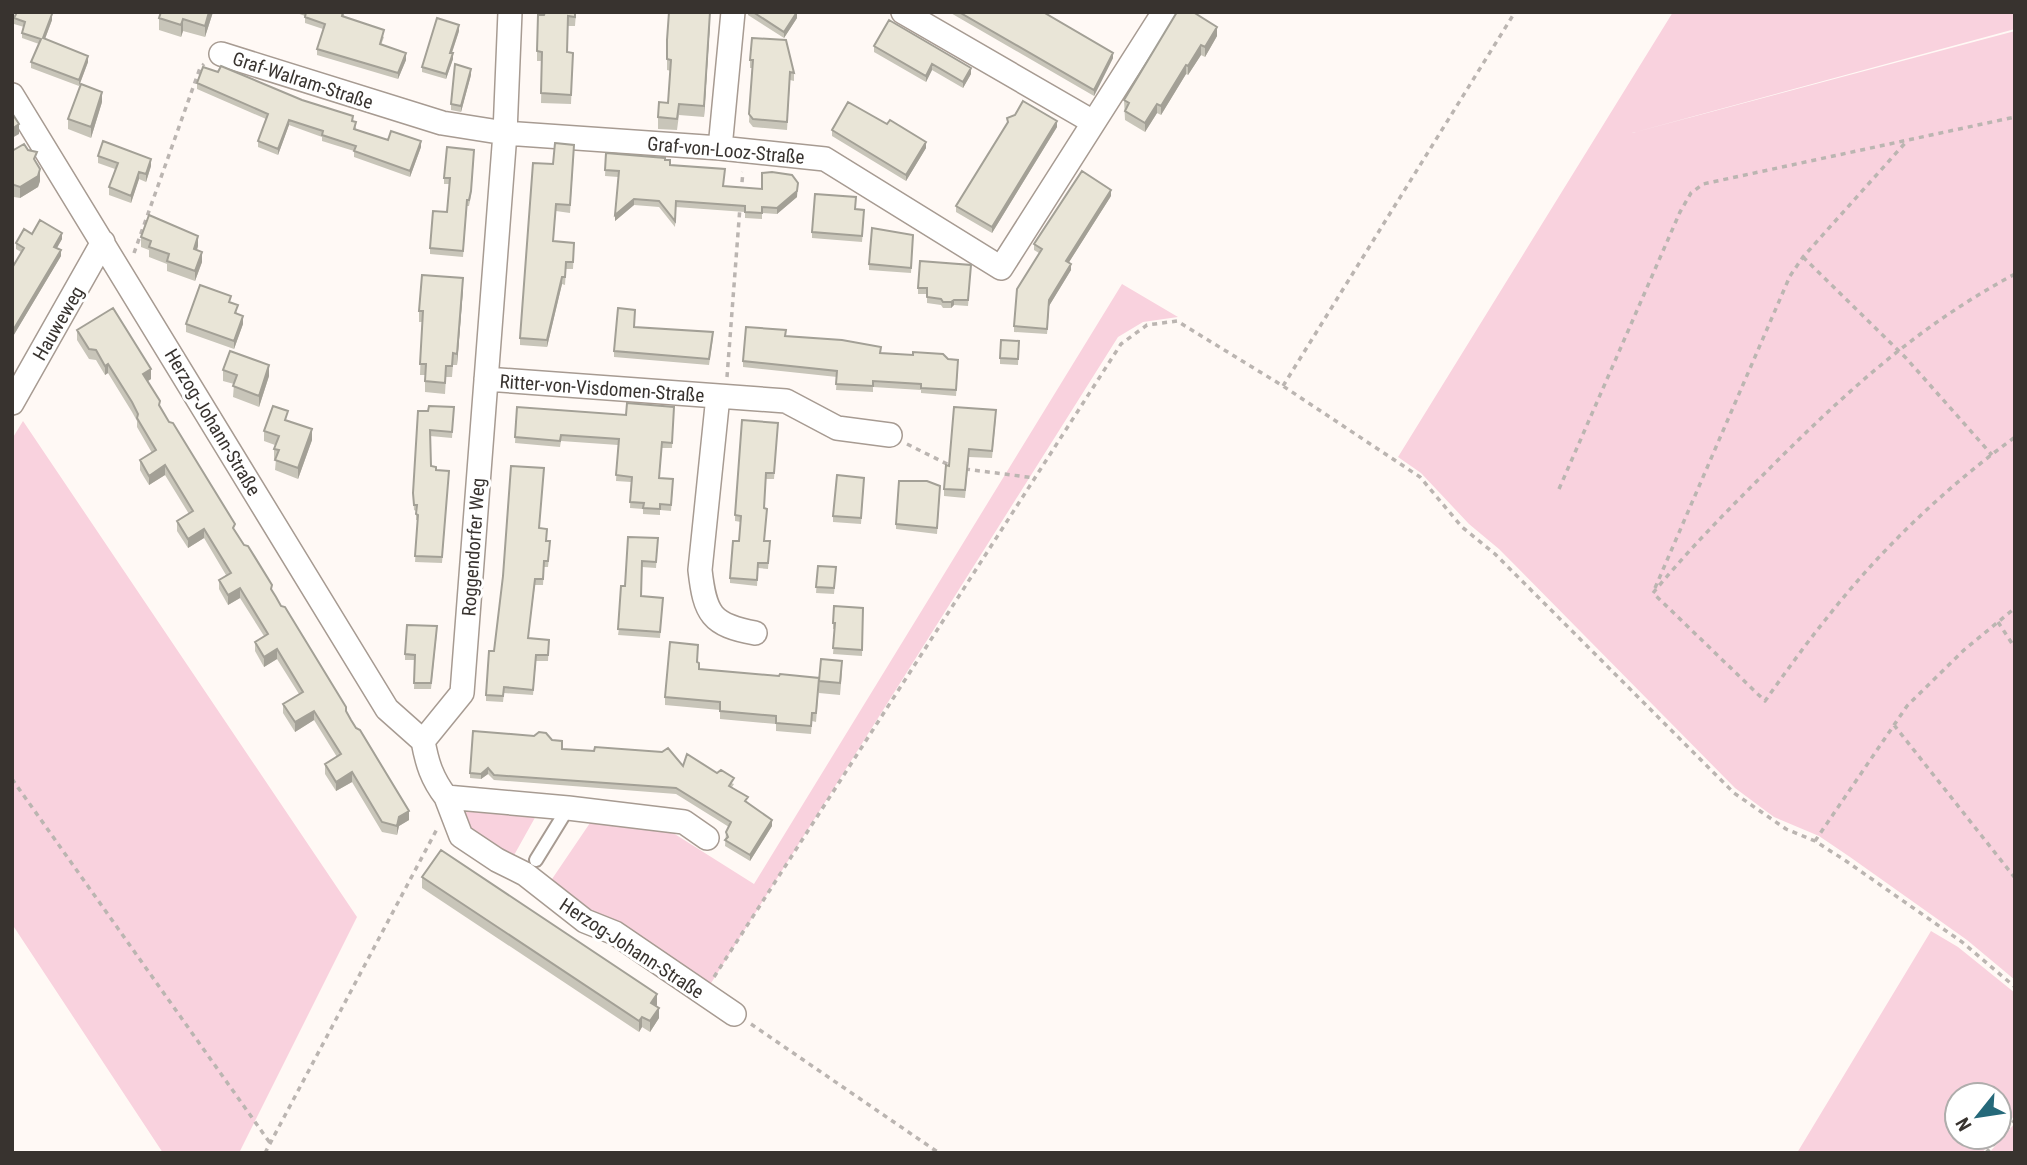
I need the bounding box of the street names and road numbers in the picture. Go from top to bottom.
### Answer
street label: Graf-Walram-Straße [230,47,376,114]
street label: Graf-von-Looz-Straße [646,132,806,169]
street label: Hauweweg [28,282,89,364]
street label: Herzog-Johann-Straße [160,345,266,500]
street label: Ritter-von-Visdomen-Straße [499,370,705,407]
street label: Roggendorfer Weg [457,477,490,617]
street label: Herzog-Johann-Straße [555,893,708,1004]

